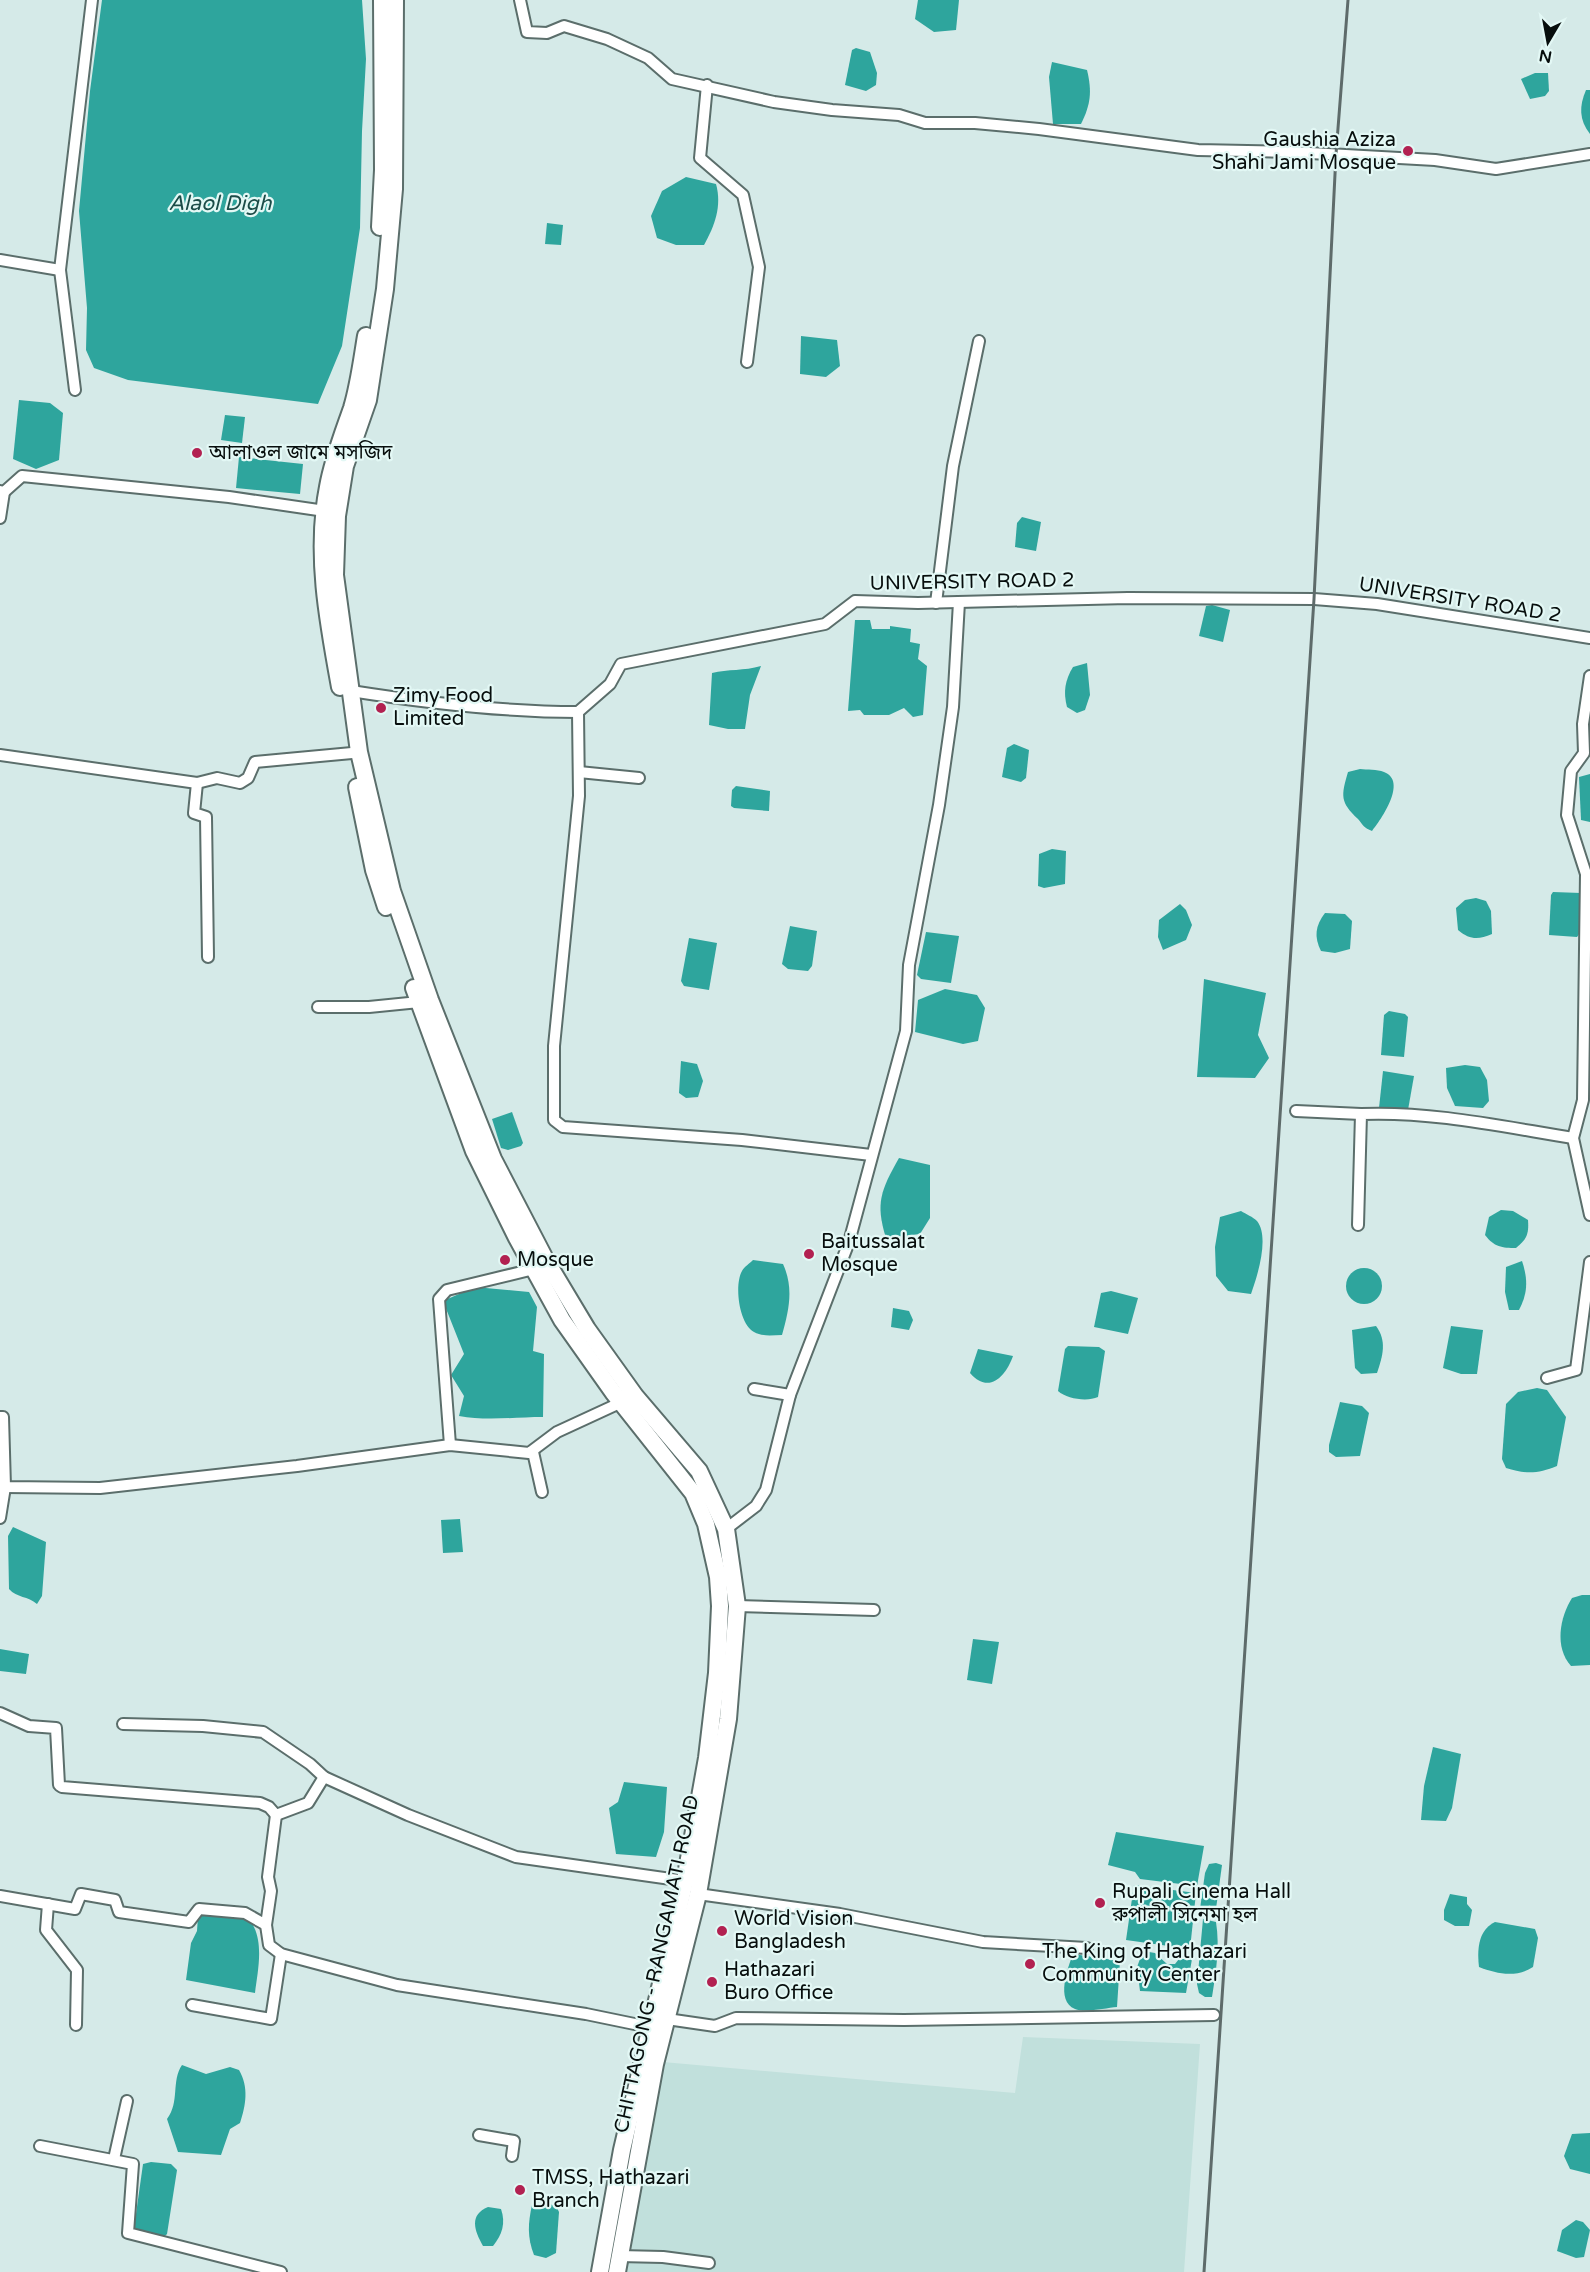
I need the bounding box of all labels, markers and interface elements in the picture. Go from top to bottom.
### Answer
north arrow [1518,12,1578,72]
text: N [1538,45,1554,67]
place label: Gaushia Aziza Shahi Jami Mosque [1212,128,1396,175]
marker: Gaushia Aziza Shahi Jami Mosque [1401,144,1415,158]
water label: Alaol Digh [169,191,273,216]
place label: আলাওল জামে মসজিদ [208,440,393,465]
marker: আলাওল জামে মসজিদ [190,446,204,460]
street label: UNIVERSITY ROAD 2 [869,568,1075,596]
street label: UNIVERSITY ROAD 2 [1357,572,1563,628]
place label: Zimy Food Limited [393,684,493,731]
marker: Zimy Food Limited [374,701,388,715]
place label: Baitussalat Mosque [821,1230,925,1277]
marker: Baitussalat Mosque [802,1247,816,1261]
place label: Mosque [517,1248,594,1272]
marker: Mosque [498,1253,512,1267]
street label: CHITTAGONG - RANGAMATI ROAD [609,1793,705,2135]
place label: Rupali Cinema Hall রুপালী সিনেমা হল [1111,1880,1291,1927]
marker: Rupali Cinema Hall রুপালী সিনেমা হল [1093,1896,1107,1910]
place label: World Vision Bangladesh [734,1907,854,1954]
marker: World Vision Bangladesh [715,1924,729,1938]
place label: The King of Hathazari Community Center [1042,1940,1247,1987]
marker: The King of Hathazari Community Center [1023,1957,1037,1971]
place label: Hathazari Buro Office [724,1958,833,2005]
marker: Hathazari Buro Office [705,1975,719,1989]
place label: TMSS, Hathazari Branch [532,2166,690,2213]
marker: TMSS, Hathazari Branch [513,2183,527,2197]

